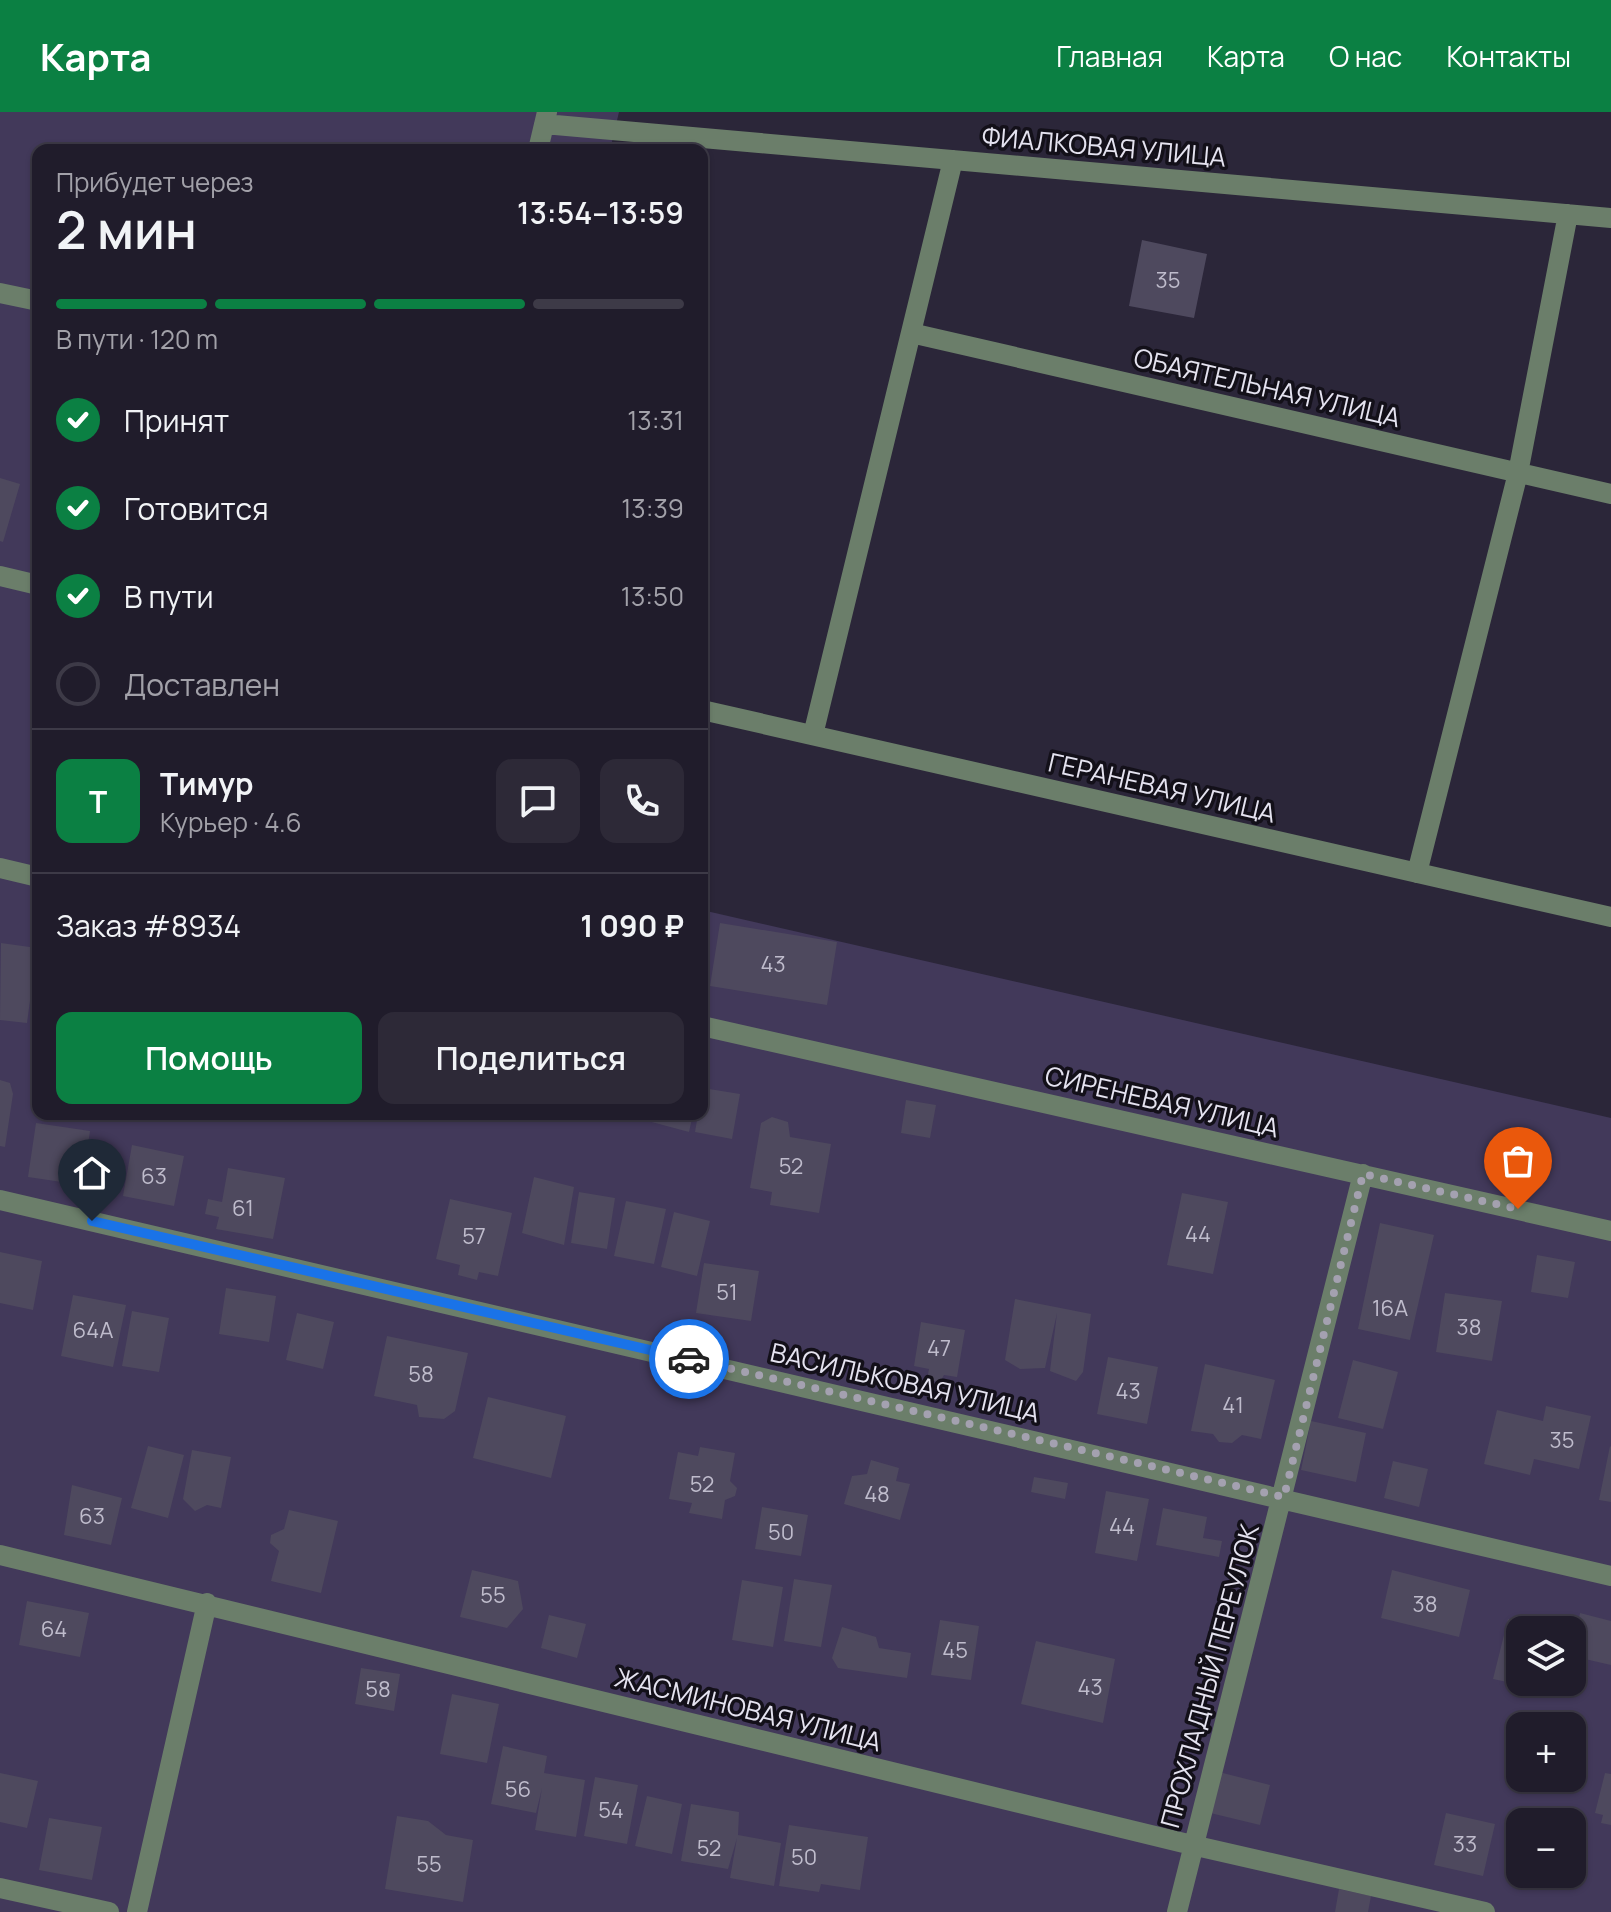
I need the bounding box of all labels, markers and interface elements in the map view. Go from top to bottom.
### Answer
text: Карта [40,30,152,82]
text: Главная [1056,37,1163,75]
text: Карта [1207,37,1285,75]
text: О нас [1329,37,1402,75]
text: Контакты [1446,37,1571,75]
street label: ФИАЛКОВАЯ УЛИЦА [981,117,1228,175]
text: Прибудет через [56,164,254,200]
text: 13:54–13:59 [517,192,684,233]
text: 2 мин [56,194,197,265]
house number: 35 [1156,265,1180,295]
text: В пути · 120 m [56,321,218,357]
street label: ОБАЯТЕЛЬНАЯ УЛИЦА [1130,339,1404,435]
icon: check [56,398,100,442]
text: Принят [124,400,229,441]
text: 13:31 [627,402,684,438]
icon: check [56,486,100,530]
text: Готовится [124,488,269,529]
text: 13:39 [621,490,684,526]
icon: check [56,574,100,618]
text: В пути [124,576,214,617]
text: 13:50 [621,578,684,614]
text: Доставлен [124,664,280,705]
street label: ГЕРАНЕВАЯ УЛИЦА [1045,743,1279,831]
button: chat [496,759,580,843]
button: phone [600,759,684,843]
text: Тимур [160,763,253,804]
text: Т [89,781,107,822]
text: Курьер · 4.6 [160,804,302,840]
text: Заказ #8934 [56,905,241,946]
text: 1 090 ₽ [580,905,684,946]
house number: 43 [760,949,786,979]
button: Помощь [56,1012,362,1104]
button: Поделиться [378,1012,684,1104]
street label: СИРЕНЕВАЯ УЛИЦА [1042,1057,1283,1145]
pin [1484,1127,1552,1209]
pin [58,1139,126,1221]
icon: bag [1496,1139,1540,1183]
icon: home [70,1151,114,1195]
house number: 52 [779,1151,803,1181]
house number: 63 [141,1161,167,1191]
house number: 61 [232,1193,254,1223]
house number: 44 [1185,1219,1211,1249]
house number: 57 [462,1221,486,1251]
house number: 51 [716,1277,738,1307]
house number: 16А [1372,1293,1408,1323]
house number: 38 [1457,1312,1481,1342]
house number: 64А [73,1315,113,1345]
courier [649,1319,729,1399]
house number: 47 [927,1333,951,1363]
street label: ВАСИЛЬКОВАЯ УЛИЦА [767,1334,1043,1431]
icon: car [667,1337,711,1381]
house number: 58 [408,1359,434,1389]
house number: 43 [1115,1376,1141,1406]
house number: 41 [1222,1390,1244,1420]
house number: 35 [1550,1425,1574,1455]
house number: 52 [690,1469,714,1499]
house number: 48 [864,1479,890,1509]
house number: 63 [79,1501,105,1531]
house number: 44 [1109,1511,1135,1541]
house number: 50 [768,1517,794,1547]
street label: ПРОХЛАДНЫЙ ПЕРЕУЛОК [1151,1519,1267,1832]
house number: 55 [480,1580,506,1610]
house number: 38 [1413,1589,1437,1619]
house number: 64 [41,1614,67,1644]
map controls [1506,1616,1586,1888]
button: layers [1506,1616,1586,1696]
house number: 45 [942,1635,968,1665]
street label: ЖАСМИНОВАЯ УЛИЦА [611,1658,885,1760]
house number: 43 [1077,1672,1103,1702]
house number: 58 [365,1674,391,1704]
button: + [1506,1712,1586,1792]
house number: 56 [505,1774,531,1804]
house number: 54 [598,1795,624,1825]
button: − [1506,1808,1586,1888]
house number: 33 [1453,1829,1477,1859]
house number: 52 [697,1833,721,1863]
house number: 50 [791,1842,817,1872]
house number: 55 [416,1849,442,1879]

